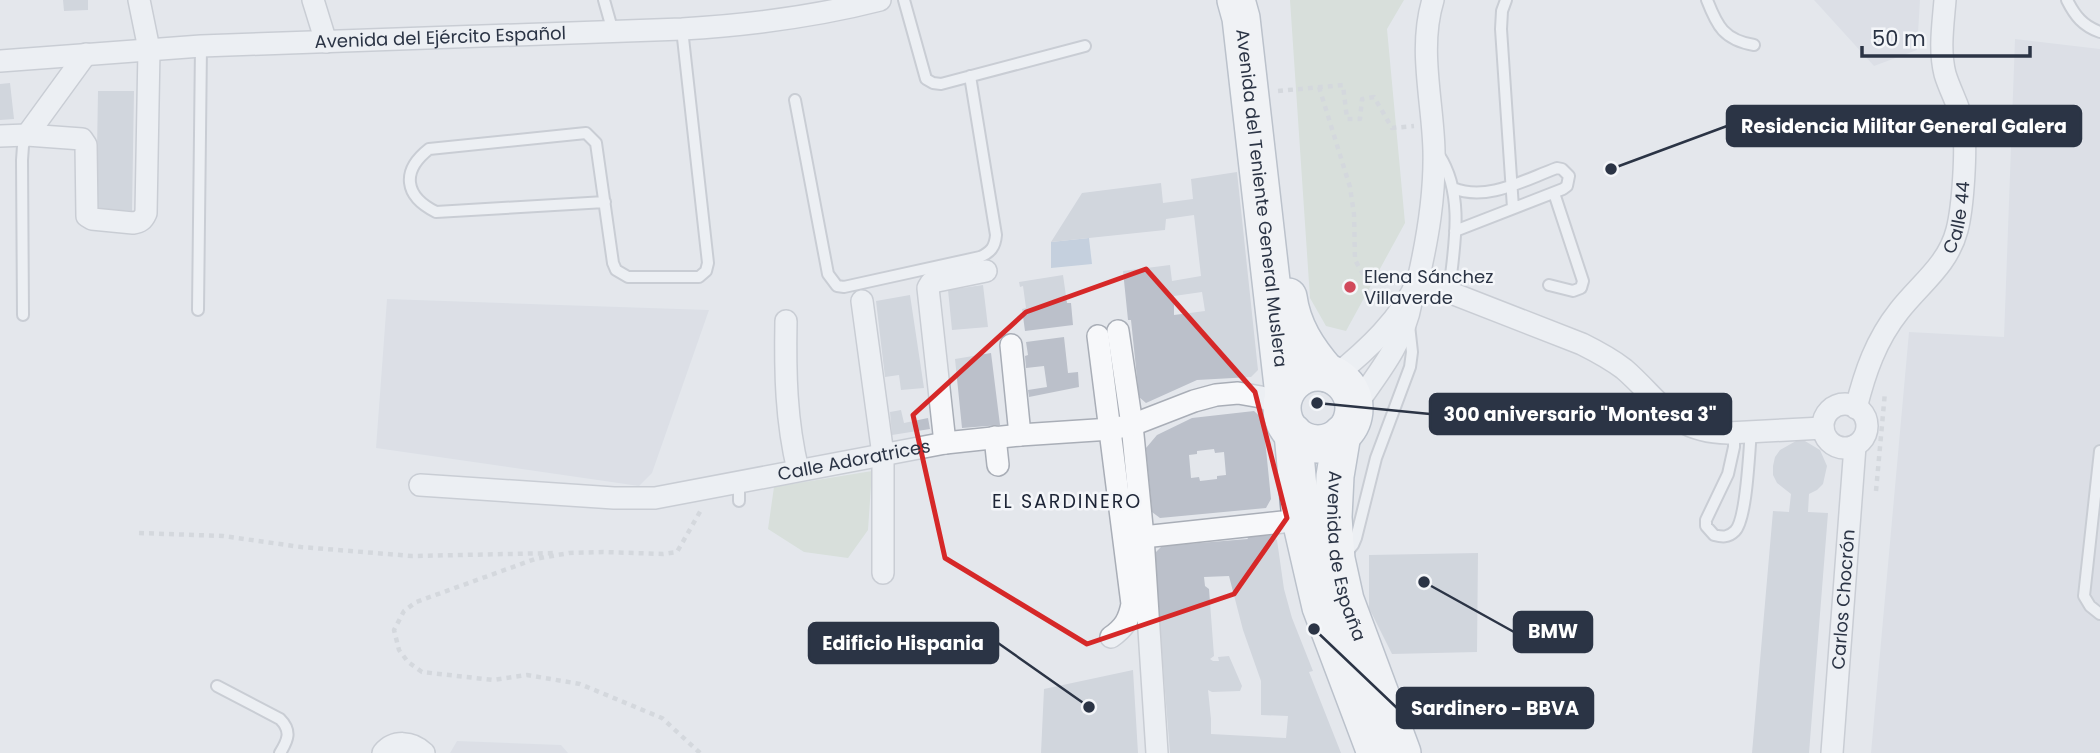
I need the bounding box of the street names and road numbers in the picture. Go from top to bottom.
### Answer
street label: Avenida del Ejército Español [314,20,566,54]
street label: Avenida del Teniente General Muslera [1230,28,1294,369]
street label: Calle 44 [1936,180,1975,258]
street label: Calle Adoratrices [775,433,932,486]
street label: Avenida de España [1321,470,1372,644]
street label: Carlos Chocrón [1825,528,1861,670]

